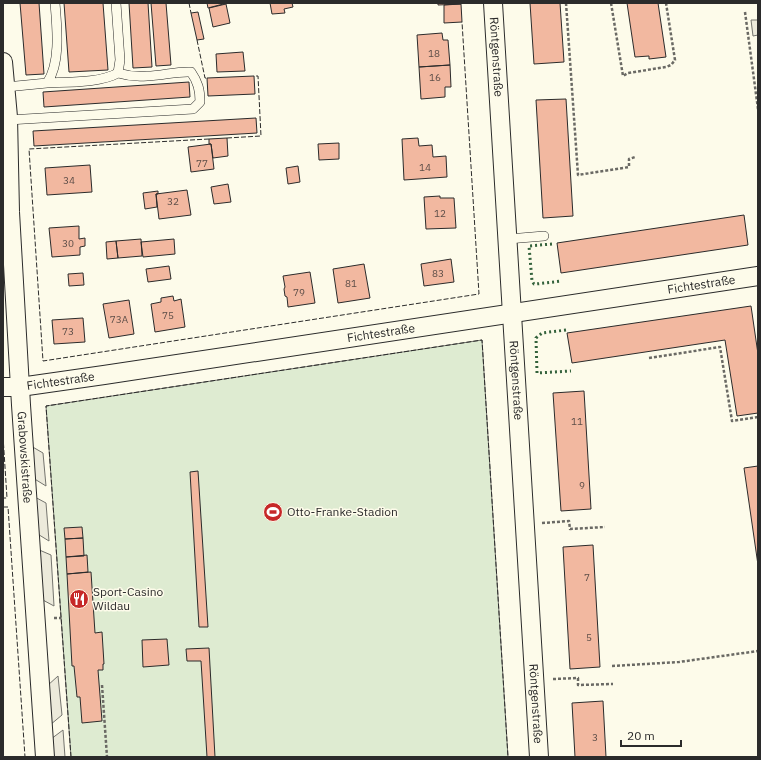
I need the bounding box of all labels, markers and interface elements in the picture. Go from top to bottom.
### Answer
street label: Röntgenstraße [487,17,507,98]
house number: 18 [428,47,440,60]
house number: 16 [429,71,441,84]
house number: 77 [196,157,208,170]
house number: 14 [419,161,431,174]
house number: 34 [63,174,75,187]
house number: 32 [167,195,179,208]
house number: 12 [434,207,446,220]
house number: 30 [62,237,74,250]
house number: 83 [432,267,444,280]
street label: Fichtestraße [666,271,737,297]
house number: 81 [345,277,357,290]
house number: 79 [293,286,305,299]
house number: 75 [162,309,174,322]
house number: 73A [110,313,129,326]
street label: Fichtestraße [346,320,416,345]
house number: 73 [62,325,74,338]
street label: Röntgenstraße [507,340,526,421]
street label: Fichtestraße [26,368,96,393]
street label: Grabowskistraße [14,411,36,504]
house number: 11 [571,415,583,428]
house number: 9 [579,479,585,492]
sports icon: Otto-Franke-Stadion [262,501,284,523]
place label: Otto-Franke-Stadion [287,504,398,519]
house number: 7 [584,571,590,584]
place label: Sport-Casino Wildau [93,584,164,613]
restaurant icon: Sport-Casino Wildau [68,588,90,610]
house number: 5 [586,631,592,644]
street label: Röntgenstraße [526,663,546,744]
scale bar [621,722,681,748]
text: 20 m [627,728,655,743]
house number: 3 [592,731,598,744]

